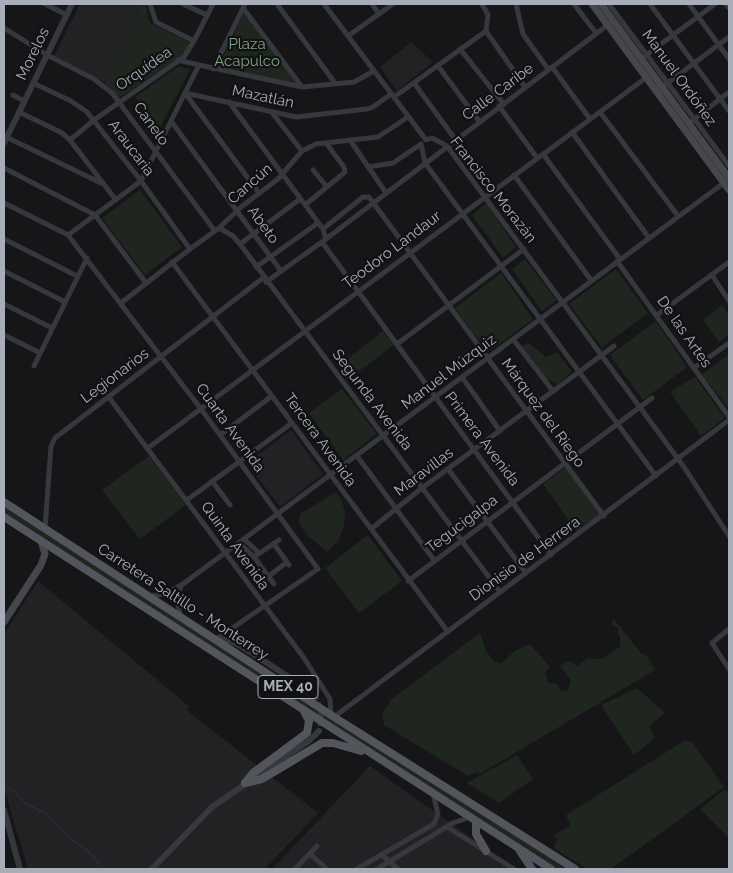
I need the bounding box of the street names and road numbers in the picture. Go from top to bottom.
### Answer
street label: Morelos [13,25,53,83]
street label: Manuel Ordóñez [638,26,720,130]
street label: Orquídea [113,43,175,95]
street label: Calle Caribe [459,59,537,125]
street label: Mazatlán [230,82,296,112]
street label: Canelo [129,99,173,149]
street label: Araucaria [104,116,158,180]
street label: Francisco Morazán [446,133,540,247]
street label: Cancún [224,160,276,208]
street label: Abeto [243,203,283,247]
street label: Teodoro Landaur [339,207,445,293]
street label: De las Artes [653,293,715,371]
street label: Manuel Múzquiz [398,331,500,413]
street label: Legionarios [77,345,153,407]
street label: Segunda Avenida [328,346,416,454]
street label: Márquez del Riego [497,355,589,471]
street label: Cuarta Avenida [192,380,268,476]
street label: Primera Avenida [441,388,523,490]
street label: Tercera Avenida [280,390,360,490]
street label: Maravillas [391,444,457,500]
street label: Tegucigalpa [423,491,501,557]
street label: Quinta Avenida [197,498,273,594]
street label: Dionisio de Herrera [466,513,584,605]
street label: Carretera Saltillo - Monterrey [94,540,272,664]
road number: MEX 40 [258,676,318,699]

